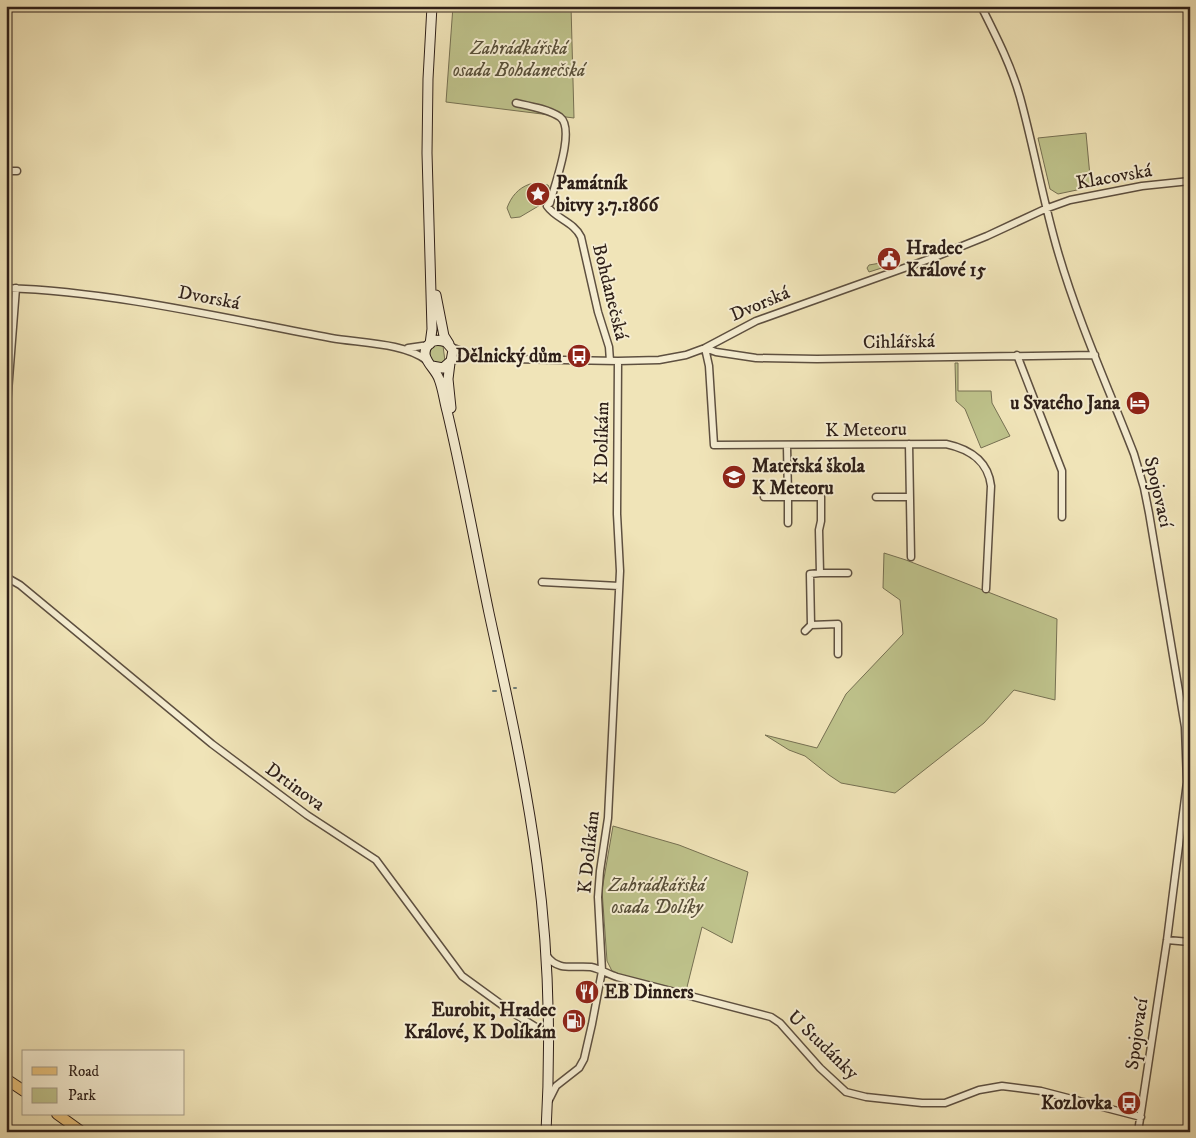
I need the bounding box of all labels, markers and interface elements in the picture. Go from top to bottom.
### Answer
park label: Zahrádkářská osada Bohdanečská [453,37,588,82]
street label: Klacovská [1074,159,1154,195]
place label: Památník bitvy 3.7.1866 [555,172,659,217]
place icon: Památník bitvy 3.7.1866 [525,181,551,207]
place label: Hradec Králové 15 [906,237,986,282]
street label: Bohdanečská [587,241,633,343]
public building icon: Hradec Králové 15 [876,246,902,272]
street label: Dvorská [176,281,242,315]
street label: Dvorská [727,281,793,327]
street label: Cihlářská [863,330,935,354]
bus stop icon: Dělnický dům [566,343,592,369]
place label: Dělnický dům [456,345,563,368]
hotel icon: u Svatého Jana [1125,390,1151,416]
place label: u Svatého Jana [1010,392,1121,415]
street label: K Dolíkám [590,401,614,485]
street label: K Meteoru [825,418,907,442]
street label: Spojovací [1139,454,1178,531]
place label: Mateřská škola K Meteoru [752,455,866,500]
school or university icon: Mateřská škola K Meteoru [721,464,747,490]
street label: Drtinova [261,758,329,816]
street label: K Dolíkám [573,809,605,895]
park label: Zahrádkářská osada Dolíky [607,874,708,919]
restaurant icon: EB Dinners [574,979,600,1005]
place label: EB Dinners [604,981,694,1004]
street label: Spojovací [1121,996,1154,1071]
place label: Eurobit, Hradec Králové, K Dolíkám [404,999,557,1044]
street label: U Studánky [783,1005,864,1085]
fuel station icon: Eurobit, Hradec Králové, K Dolíkám [561,1008,587,1034]
legend [22,1050,185,1116]
text: Road [68,1062,100,1081]
text: Park [68,1086,97,1105]
bus stop icon: Kozlovka [1116,1090,1142,1116]
place label: Kozlovka [1041,1092,1113,1115]

